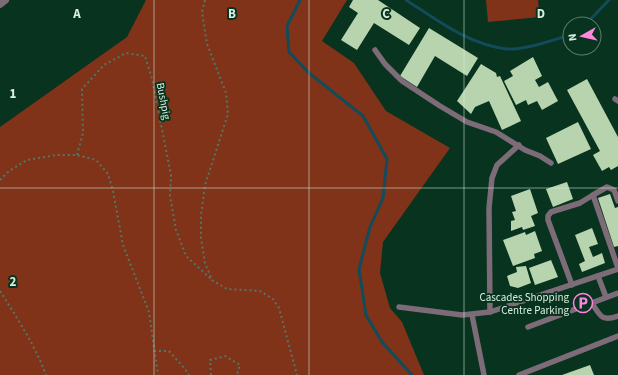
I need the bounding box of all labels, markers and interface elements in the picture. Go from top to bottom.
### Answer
text: A [72,5,81,23]
text: B [228,5,236,23]
text: C [382,5,390,23]
text: D [537,5,545,23]
north arrow [562,16,602,56]
text: N [565,33,581,42]
street label: Bushpig [153,81,175,121]
text: 1 [10,85,17,103]
text: 2 [10,273,17,291]
place label: Cascades Shopping Centre Parking [479,290,569,318]
parking icon: Cascades Shopping Centre Parking [572,292,594,314]

